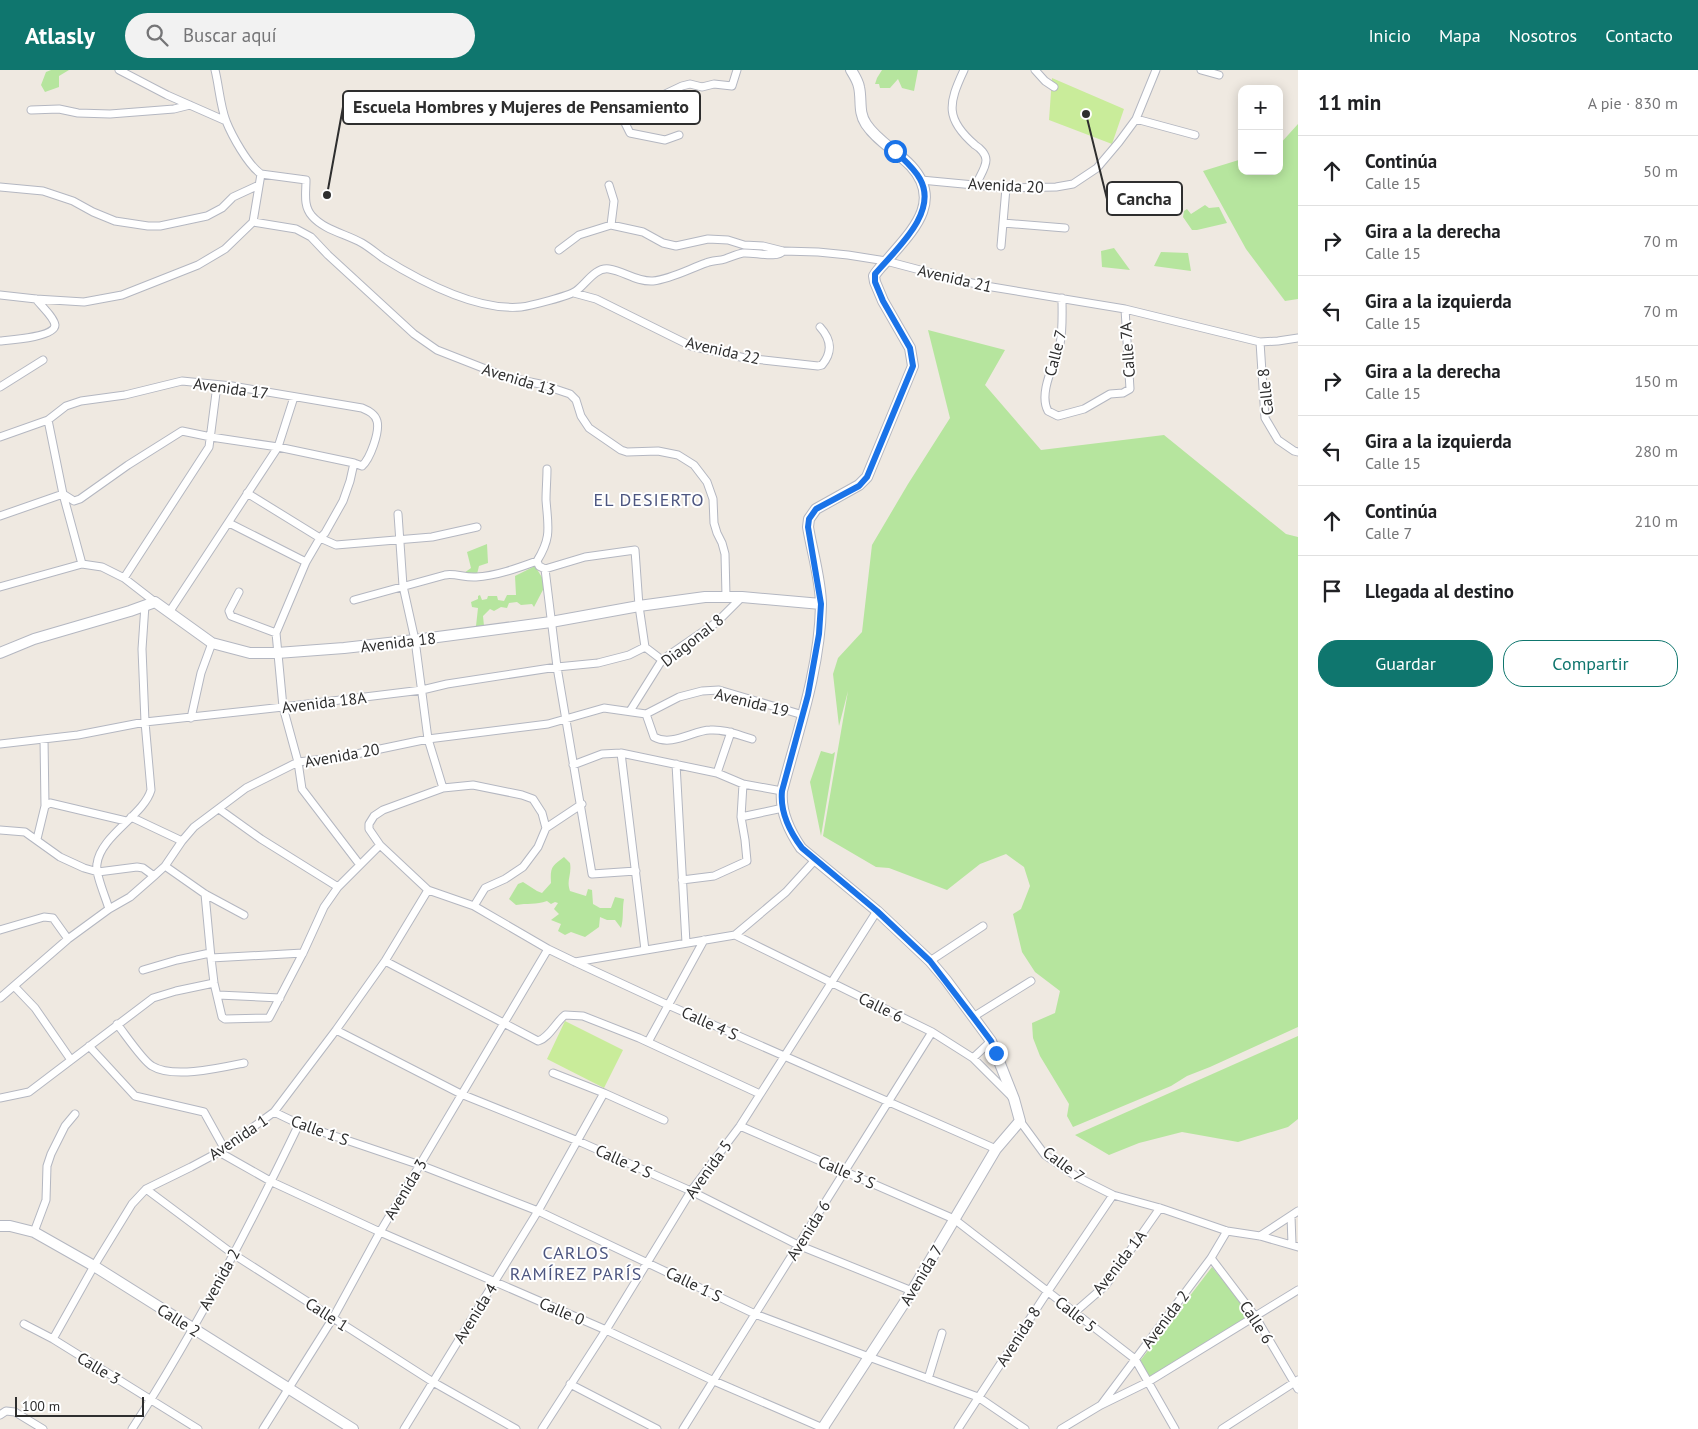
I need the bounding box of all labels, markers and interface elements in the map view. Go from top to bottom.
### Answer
search box [125,13,475,58]
text: Atlasly [25,20,95,51]
icon: search [143,21,171,49]
text: Buscar aquí [183,23,277,47]
text: Inicio [1368,24,1411,47]
text: Mapa [1439,24,1481,47]
text: Nosotros [1509,24,1577,47]
text: Contacto [1605,24,1673,47]
map controls [1238,85,1283,175]
button: + [1238,85,1283,130]
text: 11 min [1318,89,1381,116]
callout: Escuela Hombres y Mujeres de Pensamiento [343,91,700,124]
text: A pie · 830 m [1588,93,1678,113]
text: Escuela Hombres y Mujeres de Pensamiento [353,95,689,118]
button: − [1238,130,1283,175]
route start [884,140,907,163]
text: Continúa [1365,149,1437,173]
icon: ahead [1318,157,1346,185]
text: 50 m [1643,161,1678,181]
street label: Avenida 20 [968,173,1045,197]
text: Calle 15 [1365,173,1421,193]
callout: Cancha [1107,182,1182,215]
text: Cancha [1116,187,1172,210]
text: Gira a la derecha [1365,219,1501,243]
icon: right [1318,227,1346,255]
text: 70 m [1643,231,1678,251]
text: Calle 15 [1365,243,1421,263]
street label: Avenida 21 [916,260,994,296]
text: Gira a la izquierda [1365,289,1512,313]
icon: left [1318,297,1346,325]
text: 70 m [1643,301,1678,321]
text: Calle 15 [1365,313,1421,333]
street label: Calle 7A [1115,321,1139,378]
street label: Calle 7 [1040,328,1070,378]
street label: Avenida 22 [684,332,762,368]
street label: Avenida 13 [480,358,558,400]
text: Gira a la derecha [1365,359,1501,383]
street label: Calle 8 [1253,367,1277,417]
icon: right [1318,367,1346,395]
text: 150 m [1635,371,1678,391]
street label: Avenida 17 [192,373,270,403]
text: Calle 15 [1365,383,1421,403]
text: Gira a la izquierda [1365,429,1512,453]
icon: left [1318,437,1346,465]
text: 280 m [1635,441,1678,461]
text: Calle 15 [1365,453,1421,473]
district label: EL DESIERTO [594,488,704,511]
text: Continúa [1365,499,1437,523]
icon: ahead [1318,507,1346,535]
text: 210 m [1635,511,1678,531]
text: Calle 7 [1365,523,1412,543]
icon: arrive [1318,577,1346,605]
text: Llegada al destino [1365,579,1514,603]
street label: Diagonal 8 [657,609,727,671]
street label: Avenida 18 [359,627,437,657]
button: Guardar [1318,640,1493,687]
button: Compartir [1503,640,1678,687]
street label: Avenida 19 [713,683,791,721]
street label: Avenida 18A [281,687,368,717]
street label: Avenida 20 [303,739,381,771]
street label: Calle 6 [855,988,907,1026]
street label: Calle 4 S [679,1002,741,1044]
route end [985,1042,1008,1065]
street label: Avenida 1 [205,1110,271,1164]
street label: Calle 1 S [288,1110,352,1150]
street label: Avenida 5 [680,1136,736,1202]
street label: Calle 2 S [593,1140,655,1182]
street label: Calle 7 [1039,1142,1089,1186]
street label: Calle 3 S [815,1151,879,1193]
street label: Avenida 3 [379,1155,431,1223]
street label: Avenida 6 [782,1196,834,1264]
street label: Avenida 1A [1088,1225,1151,1298]
district label: CARLOS RAMÍREZ PARÍS [510,1241,642,1285]
street label: Avenida 7 [895,1241,947,1309]
street label: Avenida 2 [194,1245,244,1313]
street label: Calle 1 S [663,1262,725,1306]
street label: Avenida 4 [449,1279,501,1347]
street label: Avenida 2 [1137,1286,1193,1352]
street label: Calle 5 [1051,1292,1101,1336]
street label: Calle 1 [302,1293,352,1335]
street label: Calle 0 [536,1293,588,1330]
street label: Calle 6 [1236,1297,1278,1347]
street label: Calle 2 [154,1299,204,1341]
street label: Avenida 8 [991,1302,1045,1370]
street label: Calle 3 [74,1347,124,1389]
scale bar [15,1394,144,1417]
text: 100 m [22,1397,60,1415]

